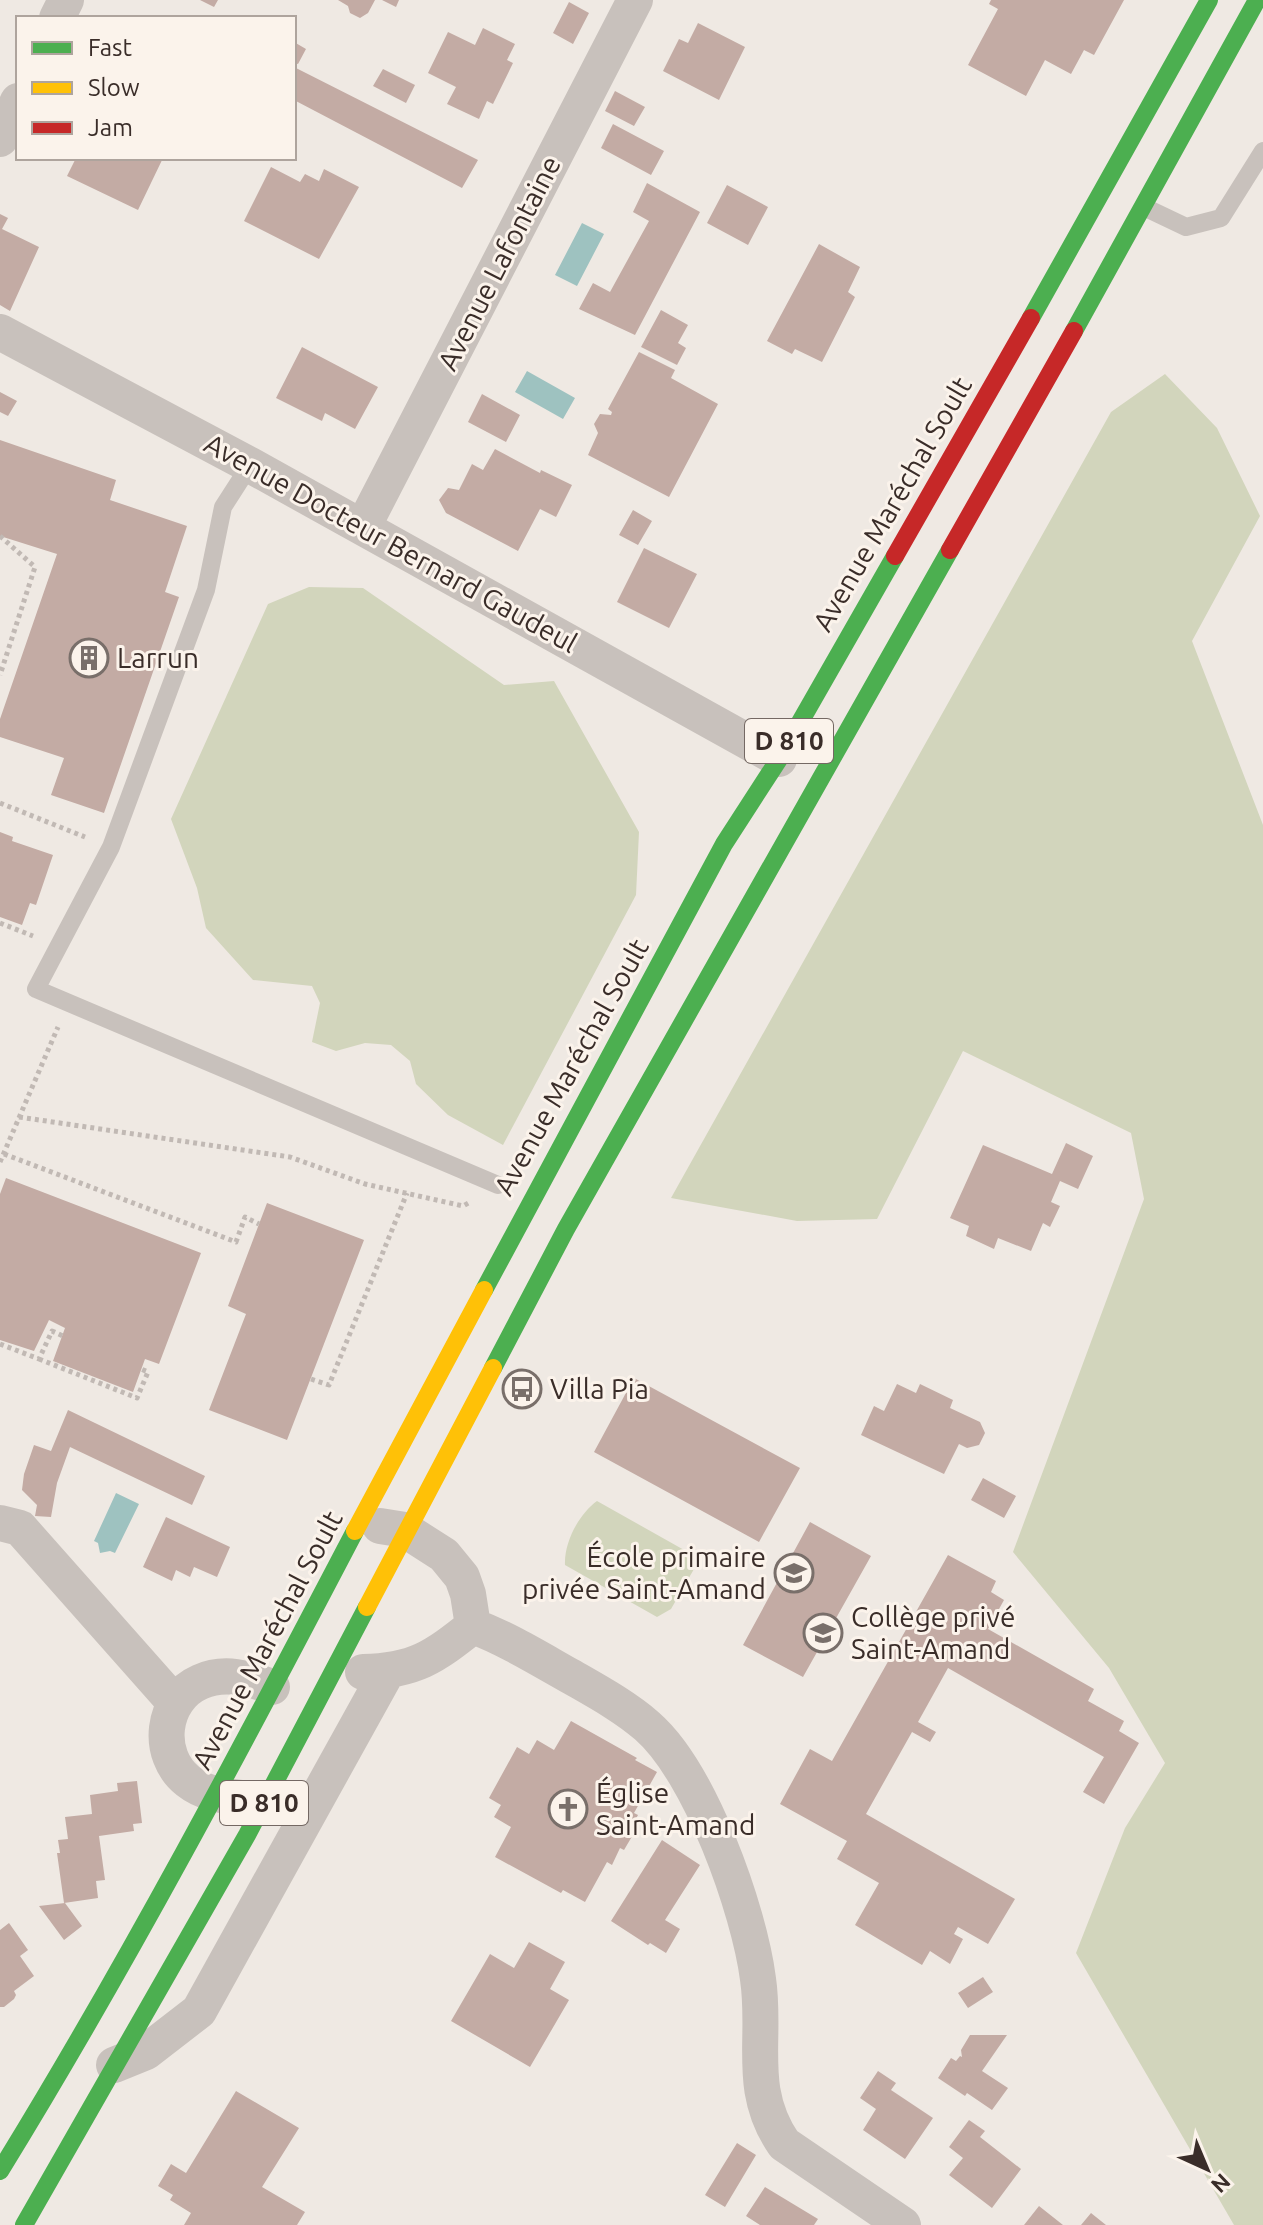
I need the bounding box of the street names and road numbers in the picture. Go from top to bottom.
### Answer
street label: Avenue Lafontaine [431,151,566,375]
street label: Avenue Maréchal Soult [806,371,977,636]
street label: Avenue Docteur Bernard Gaudeul [200,427,583,658]
road number: D 810 [745,719,833,763]
street label: Avenue Maréchal Soult [487,933,654,1200]
street label: Avenue Maréchal Soult [185,1505,348,1774]
road number: D 810 [220,1781,308,1825]

